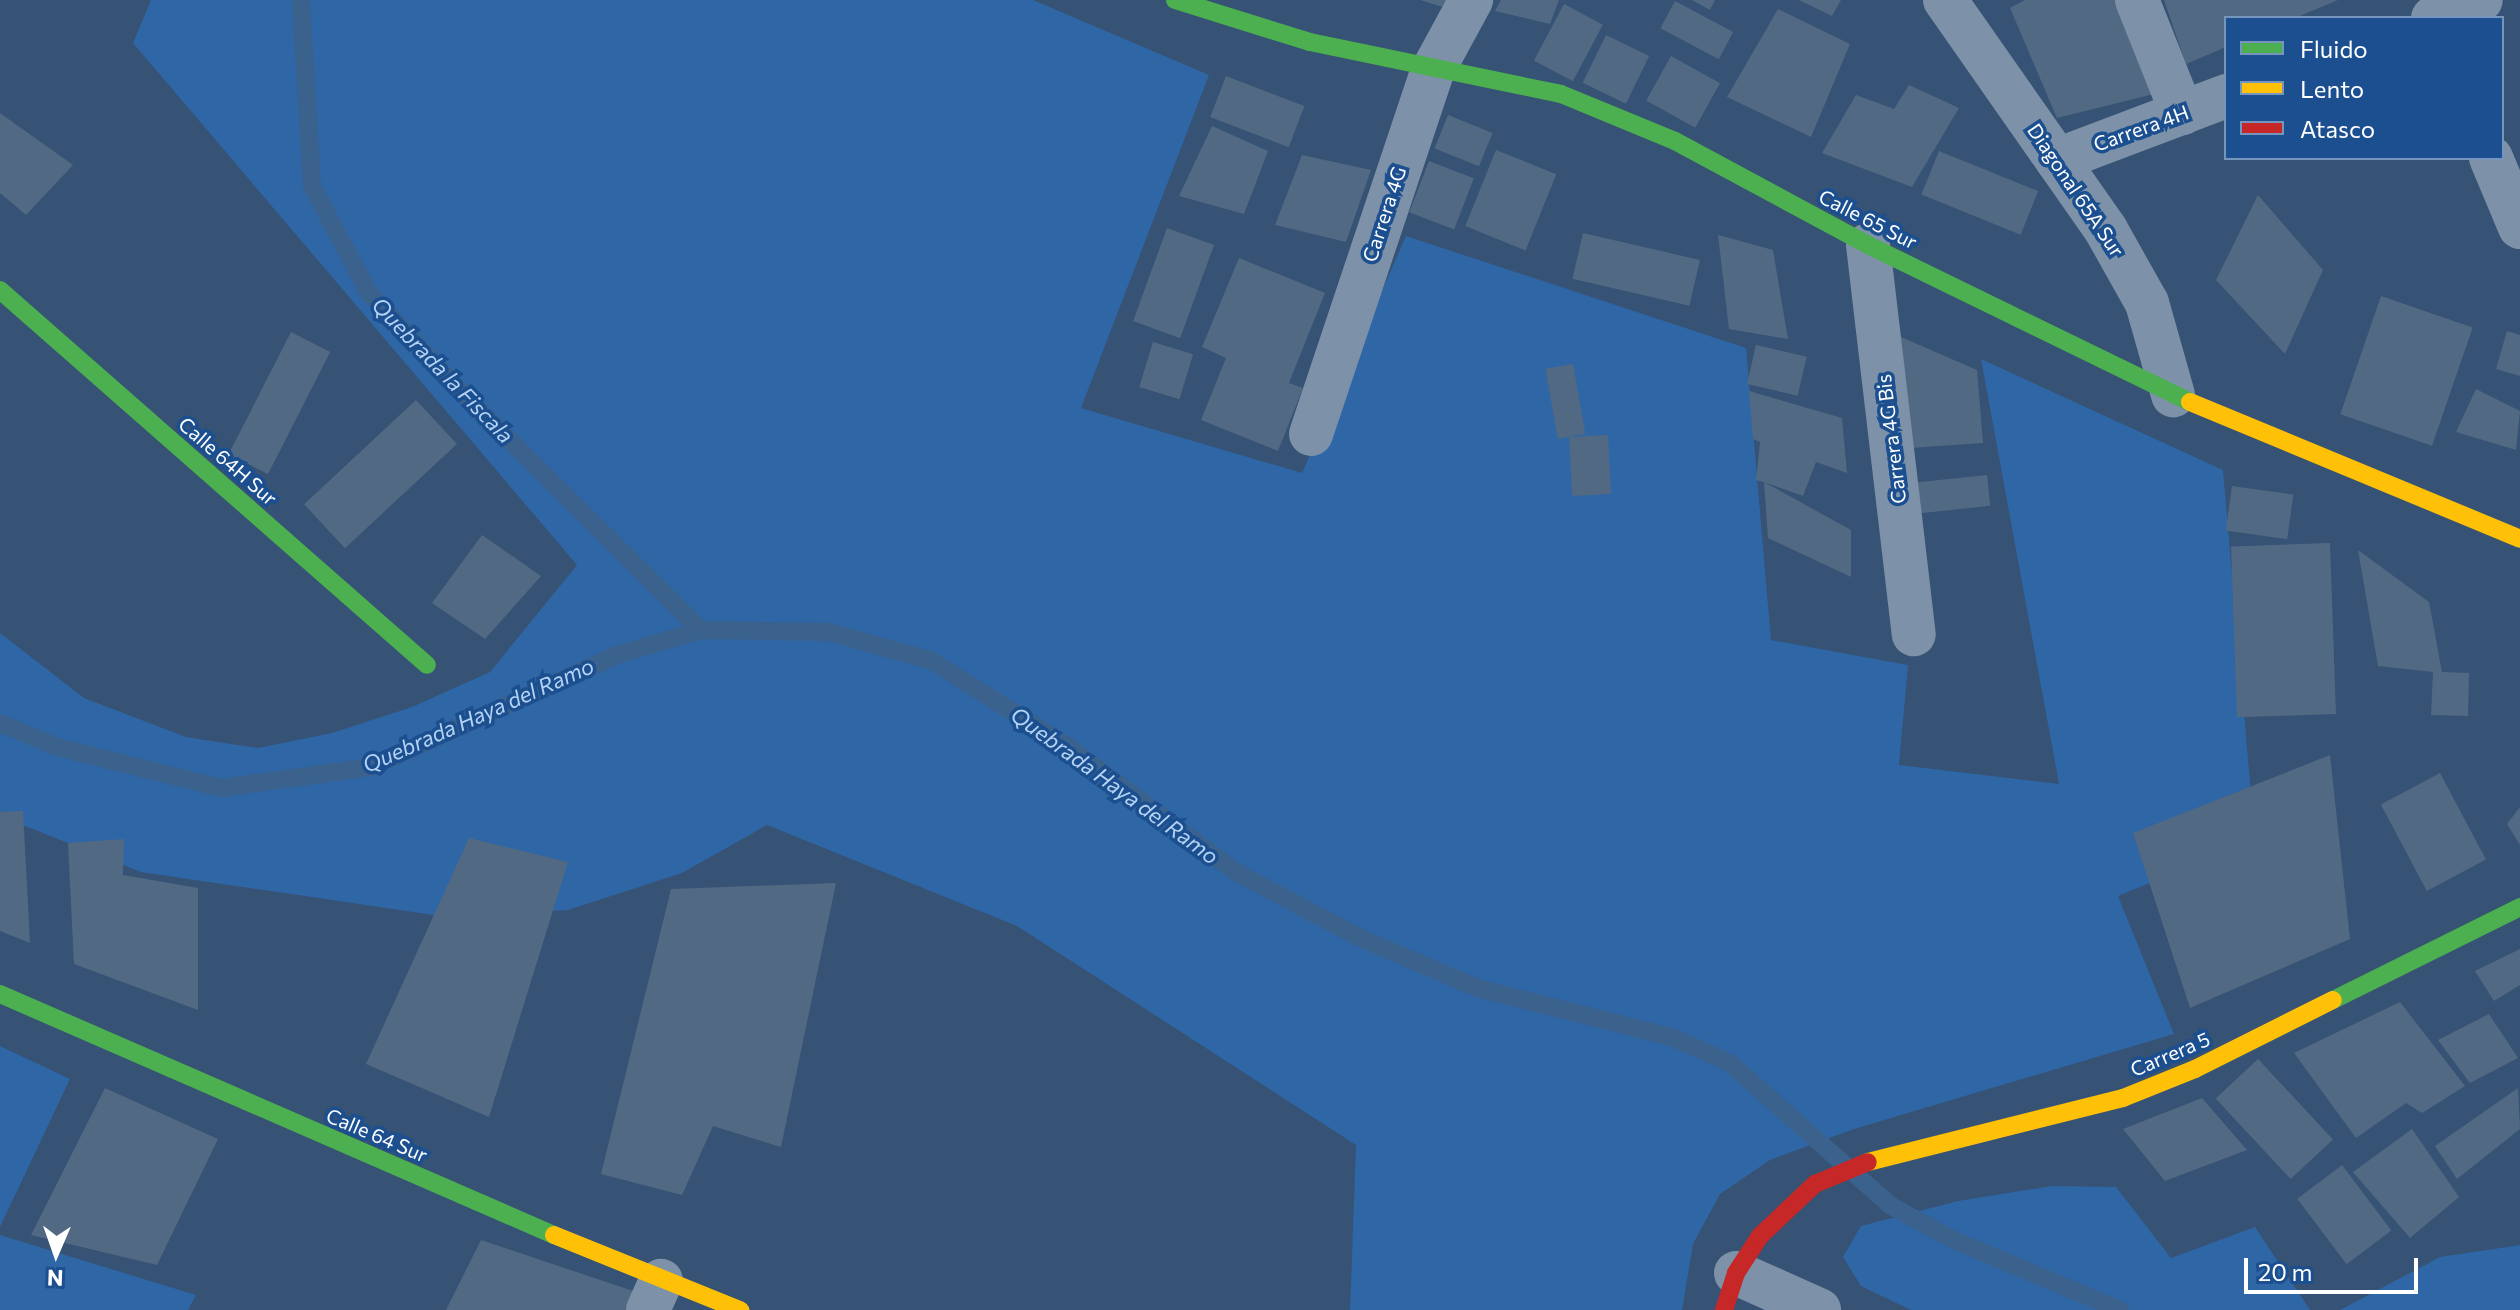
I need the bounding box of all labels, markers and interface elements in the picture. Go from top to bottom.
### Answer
legend [2224,16,2504,160]
text: Fluido [2300,34,2368,63]
text: Lento [2300,74,2364,103]
street label: Carrera 4H [2090,100,2192,156]
text: Atasco [2300,114,2375,143]
street label: Diagonal 65A Sur [2023,119,2129,261]
street label: Carrera 4G [1357,163,1411,265]
street label: Calle 65 Sur [1815,184,1921,254]
water label: Quebrada la Fiscala [367,292,519,448]
street label: Carrera 4G Bis [1871,373,1911,505]
street label: Calle 64H Sur [174,412,282,510]
water label: Quebrada Haya del Ramo [358,652,598,778]
water label: Quebrada Haya del Ramo [1006,701,1224,869]
street label: Carrera 5 [2127,1027,2213,1081]
street label: Calle 64 Sur [323,1103,431,1167]
north arrow [16,1214,96,1294]
scale bar [2248,1242,2422,1292]
text: 20 m [2258,1257,2312,1286]
text: N [46,1265,64,1292]

